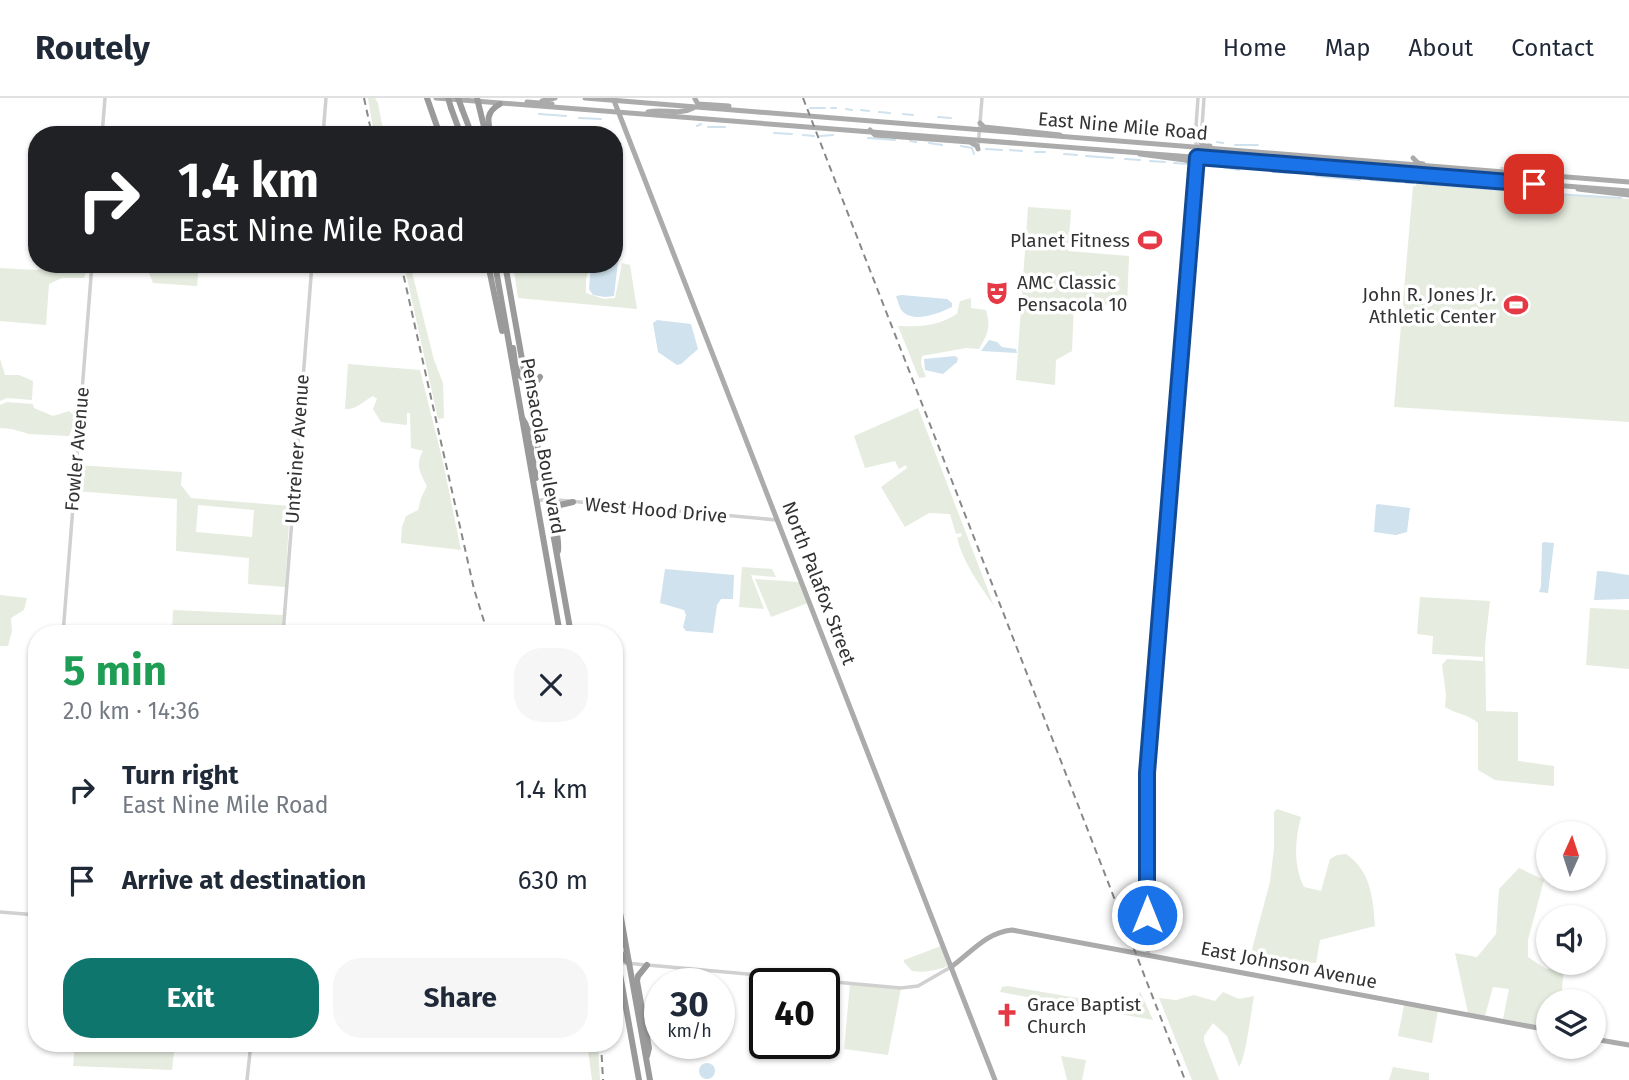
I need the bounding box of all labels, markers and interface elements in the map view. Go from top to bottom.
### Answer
text: Routely [35,28,150,68]
text: Home [1223,34,1287,62]
text: Map [1325,34,1371,62]
text: About [1409,34,1473,62]
text: Contact [1511,34,1594,62]
street label: East Nine Mile Road [1037,107,1209,145]
text: 1.4 km [178,151,319,210]
icon: right [63,154,154,245]
pin [1504,154,1564,214]
icon: arrive [1515,165,1553,203]
text: East Nine Mile Road [178,211,465,249]
sports icon: Planet Fitness [1136,226,1164,254]
place label: Planet Fitness [1010,229,1130,252]
place label: AMC Classic Pensacola 10 [1017,271,1127,316]
theatre icon: AMC Classic Pensacola 10 [983,279,1011,307]
place label: John R. Jones Jr. Athletic Center [1362,283,1497,328]
sports icon: John R. Jones Jr. Athletic Center [1502,291,1530,319]
street label: Pensacola Boulevard [516,356,570,536]
street label: Untreiner Avenue [280,373,314,525]
street label: Fowler Avenue [60,386,94,512]
street label: West Hood Drive [584,492,728,528]
street label: North Palafox Street [777,498,861,668]
text: 5 min [63,646,167,696]
button: close [514,648,588,722]
text: 2.0 km · 14:36 [63,697,199,725]
text: Turn right [122,760,239,791]
icon: right [63,771,101,809]
text: 1.4 km [515,774,588,805]
text: East Nine Mile Road [122,791,328,819]
north arrow [1536,821,1606,891]
map controls [1536,821,1606,1059]
icon: arrive [63,862,101,900]
text: Arrive at destination [122,865,366,896]
text: 630 m [518,865,588,896]
position arrow [1110,878,1184,952]
button: sound [1536,905,1606,975]
street label: East Johnson Avenue [1199,937,1379,993]
button: Exit [63,958,319,1038]
button: Share [333,958,588,1038]
speed limit sign: 40 [749,968,840,1059]
text: 30 [670,983,709,1025]
button: layers [1536,989,1606,1059]
place label: Grace Baptist Church [1027,993,1141,1038]
church icon: Grace Baptist Church [993,1001,1021,1029]
text: km/h [667,1020,712,1042]

